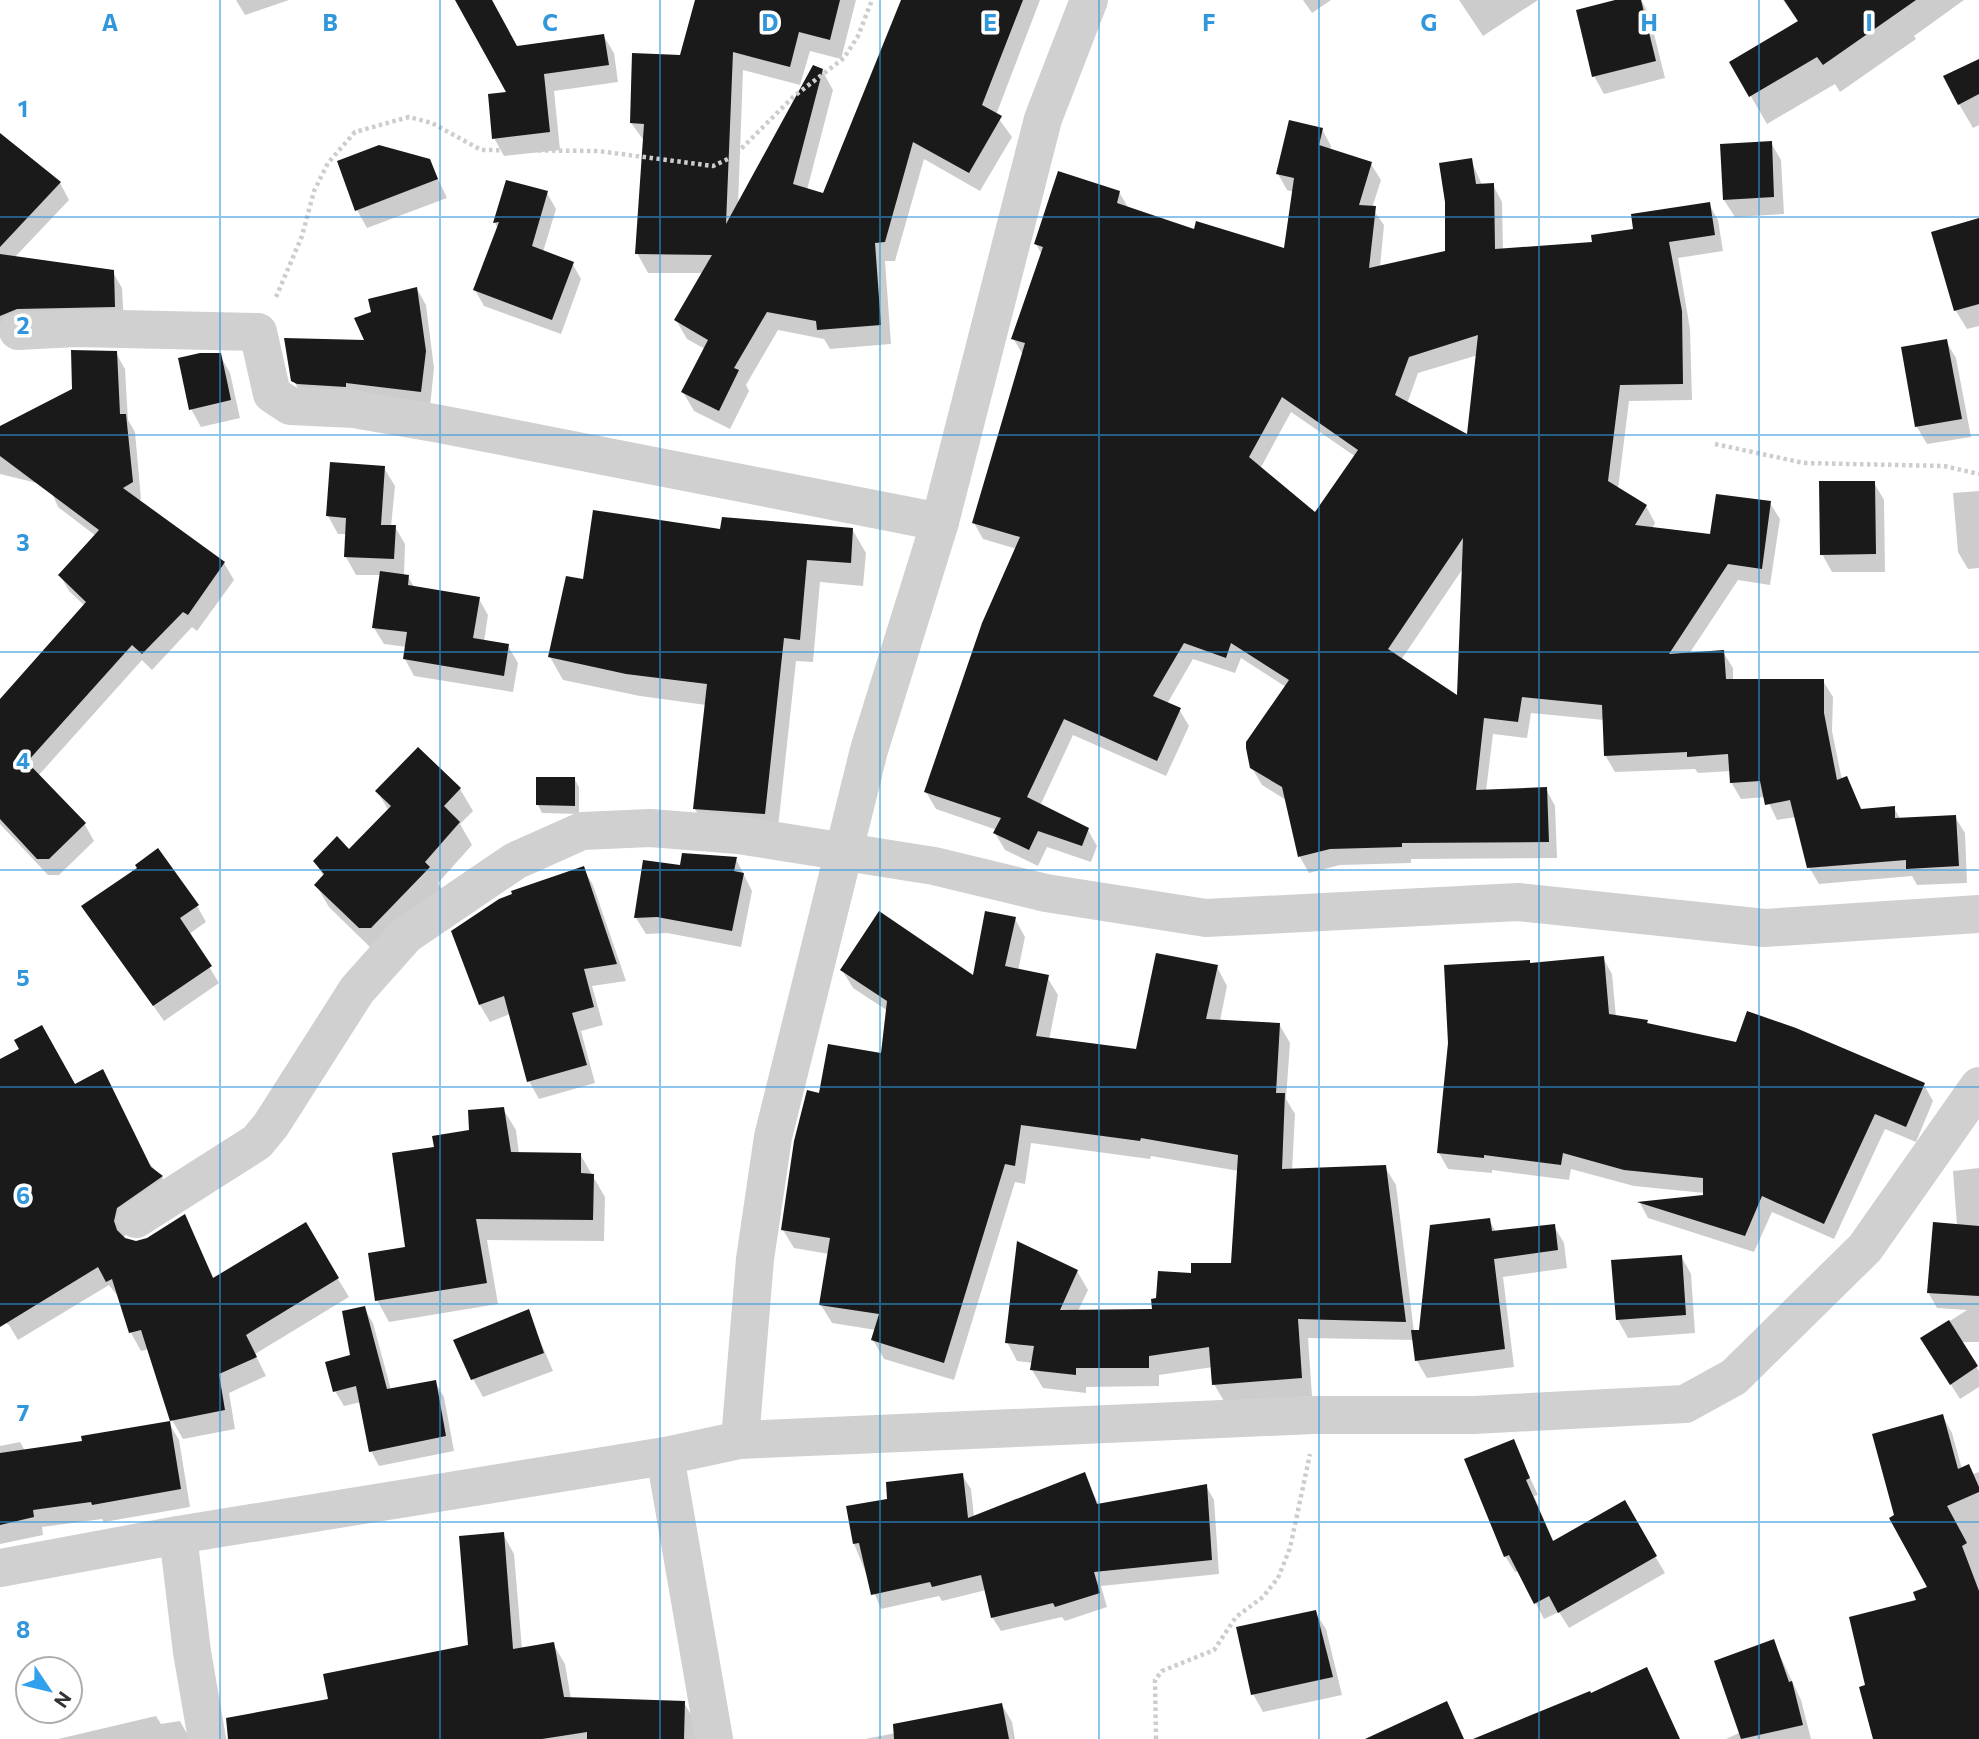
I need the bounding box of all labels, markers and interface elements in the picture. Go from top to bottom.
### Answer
text: A [102,8,119,36]
text: B [322,8,338,36]
text: C [542,8,558,36]
text: D [762,8,779,36]
text: E [983,8,997,36]
text: F [1202,8,1216,36]
text: G [1421,8,1437,36]
text: H [1640,8,1658,36]
text: I [1865,8,1873,36]
text: 1 [18,94,28,122]
text: 2 [16,311,30,339]
text: 3 [16,528,30,556]
text: 4 [16,746,30,774]
text: 5 [16,963,30,991]
text: 6 [16,1181,30,1209]
text: 7 [17,1398,29,1426]
text: 8 [16,1615,30,1643]
north arrow [14,1655,84,1725]
text: N [50,1688,77,1712]

